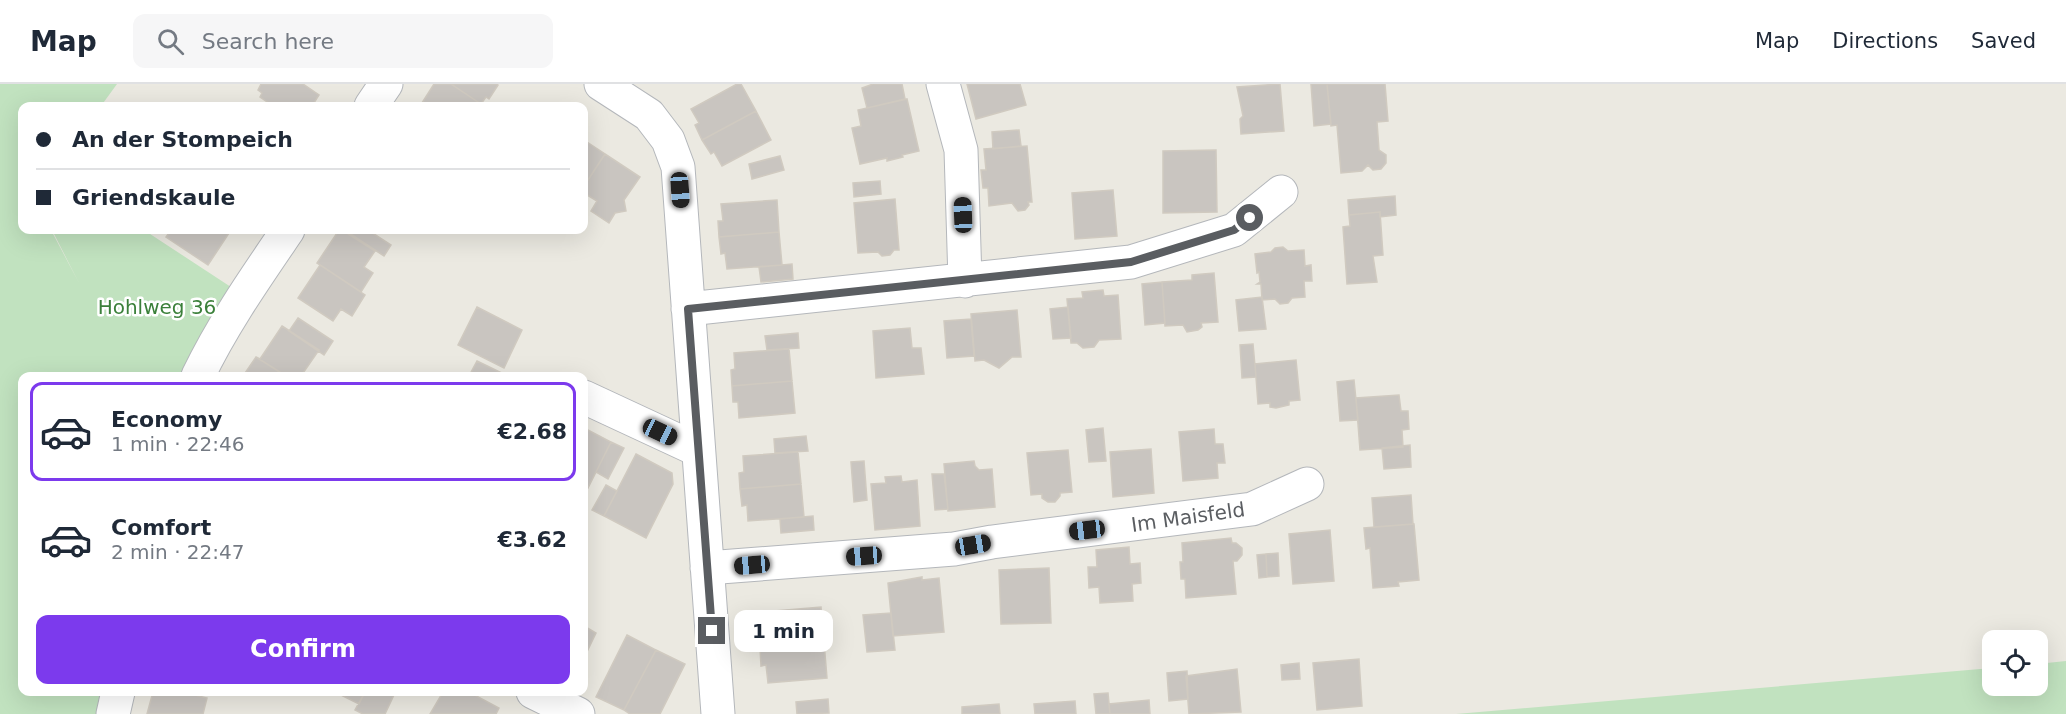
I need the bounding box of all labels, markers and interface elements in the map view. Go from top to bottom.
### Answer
search box [133,14,553,68]
text: Map [30,25,97,58]
icon: search [154,25,187,58]
text: Search here [202,29,334,54]
text: Map [1755,29,1799,53]
text: Directions [1832,29,1938,53]
text: Saved [1971,29,2036,53]
text: An der Stompeich [72,127,293,152]
car [670,171,690,209]
text: Griendskaule [72,185,235,210]
car [953,197,973,233]
route start [1236,204,1263,231]
park label: Hohlweg 36 [98,295,216,319]
icon: car [39,405,93,459]
text: Economy [111,407,222,432]
car [640,416,680,448]
text: €2.68 [497,419,567,444]
text: 1 min · 22:46 [111,432,245,456]
street label: Im Maisfeld [1129,497,1247,537]
icon: car [39,513,93,567]
text: Comfort [111,515,211,540]
car [1068,519,1106,541]
text: €3.62 [497,527,567,552]
car [954,533,992,557]
text: 2 min · 22:47 [111,540,245,564]
car [845,546,883,566]
car [733,554,771,576]
callout: 1 min [733,610,832,652]
button: Confirm [36,615,570,684]
route end [698,617,725,644]
text: 1 min [752,619,815,643]
map controls [1982,630,2048,696]
button: locate [1982,630,2048,696]

